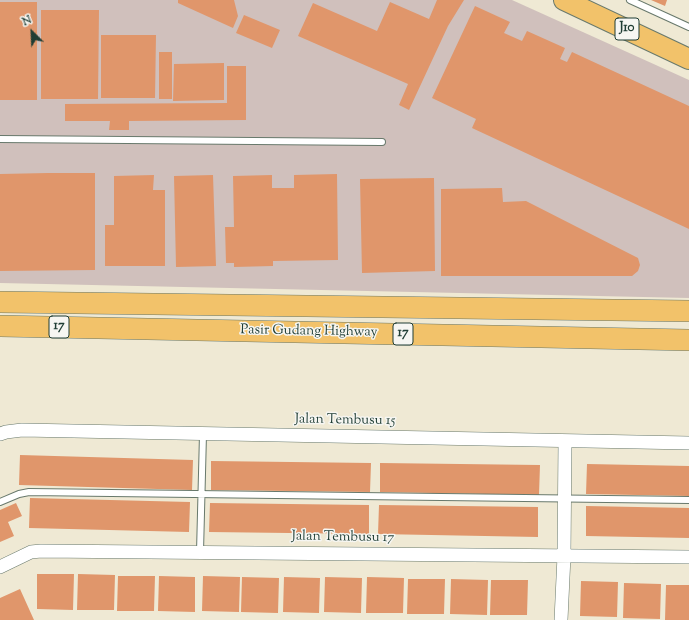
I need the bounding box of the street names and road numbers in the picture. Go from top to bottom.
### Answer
road number: J10 [615,18,639,40]
road number: 17 [49,316,69,338]
street label: Pasir Gudang Highway [240,322,378,342]
road number: 17 [393,323,413,345]
street label: Jalan Tembusu 15 [295,412,395,430]
street label: Jalan Tembusu 17 [291,529,395,547]

